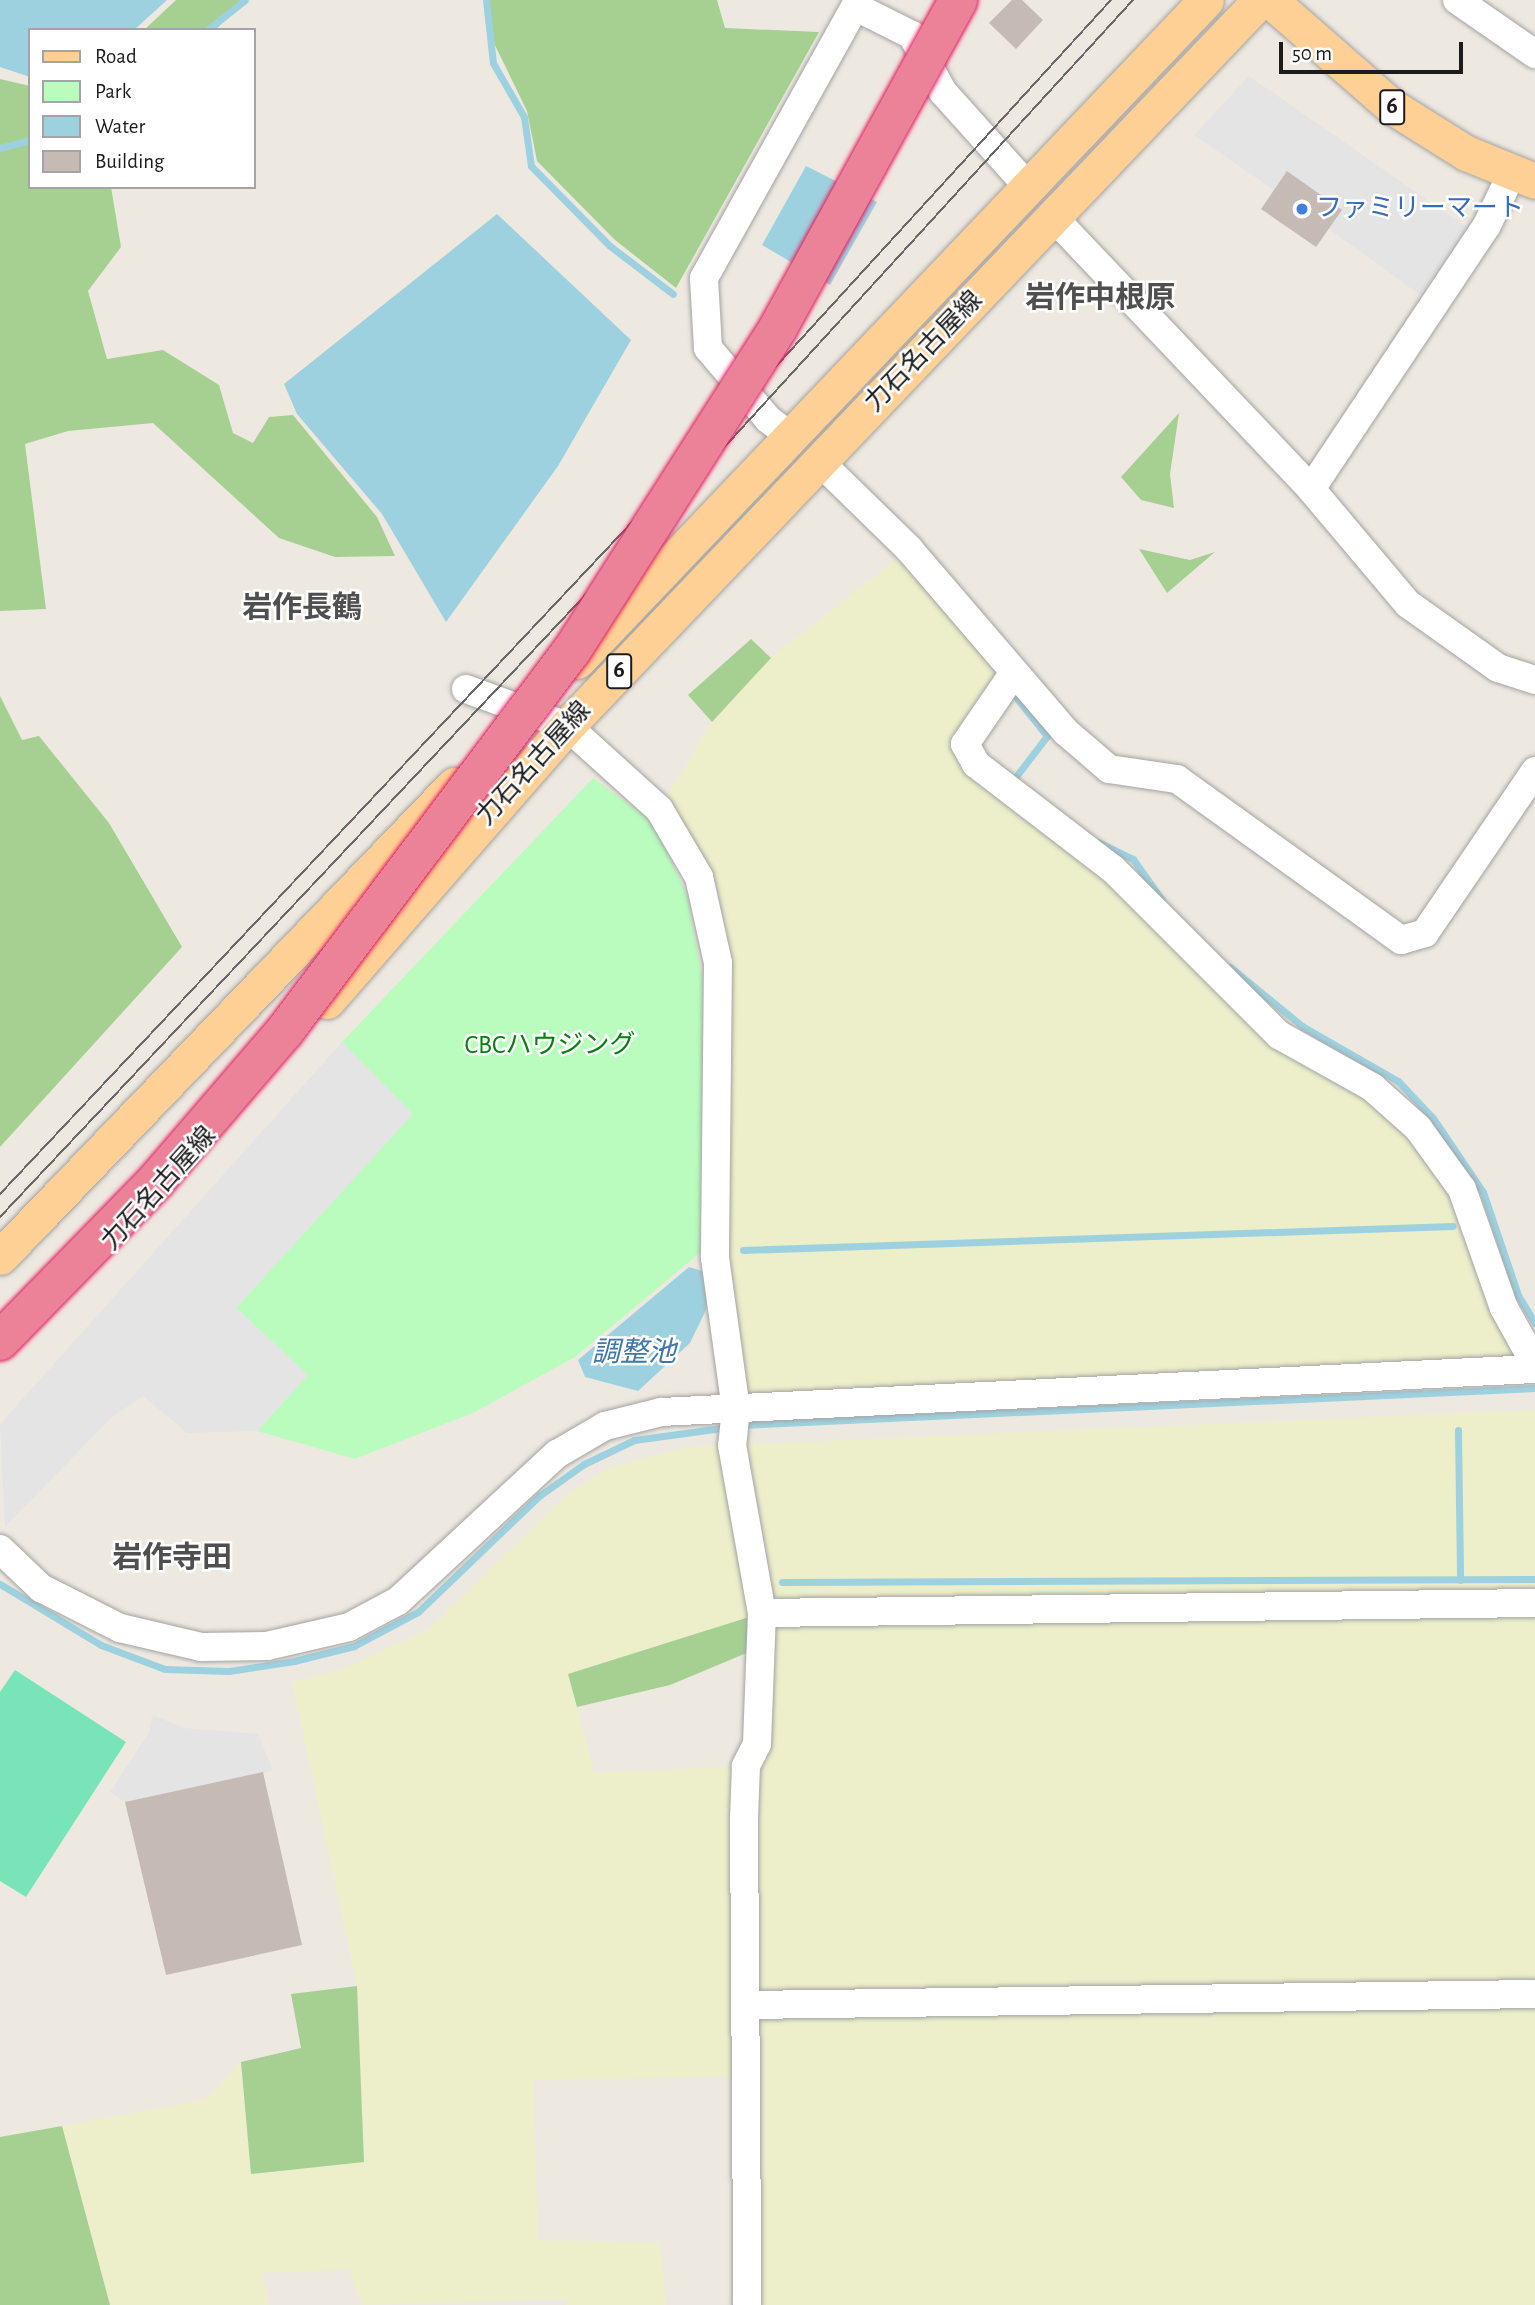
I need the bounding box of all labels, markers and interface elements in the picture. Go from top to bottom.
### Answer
legend [28,28,256,189]
scale bar [1283,28,1467,72]
text: 50 m [1292,43,1332,64]
text: Road [95,46,137,67]
text: Park [95,81,131,102]
road number: 6 [1378,86,1406,128]
text: Water [95,116,145,137]
text: Building [95,151,164,172]
place label: ファミリーマート [1316,193,1524,225]
marker: ファミリーマート [1294,201,1310,217]
district label: 岩作中根原 [1025,280,1175,316]
street label: 力石名古屋線 [859,285,989,419]
district label: 岩作長鶴 [242,590,362,626]
road number: 6 [605,650,633,692]
street label: 力石名古屋線 [470,696,598,832]
park label: CBCハウジング [464,1030,636,1062]
street label: 力石名古屋線 [95,1121,223,1257]
water label: 調整池 [592,1336,676,1370]
district label: 岩作寺田 [112,1540,232,1576]

